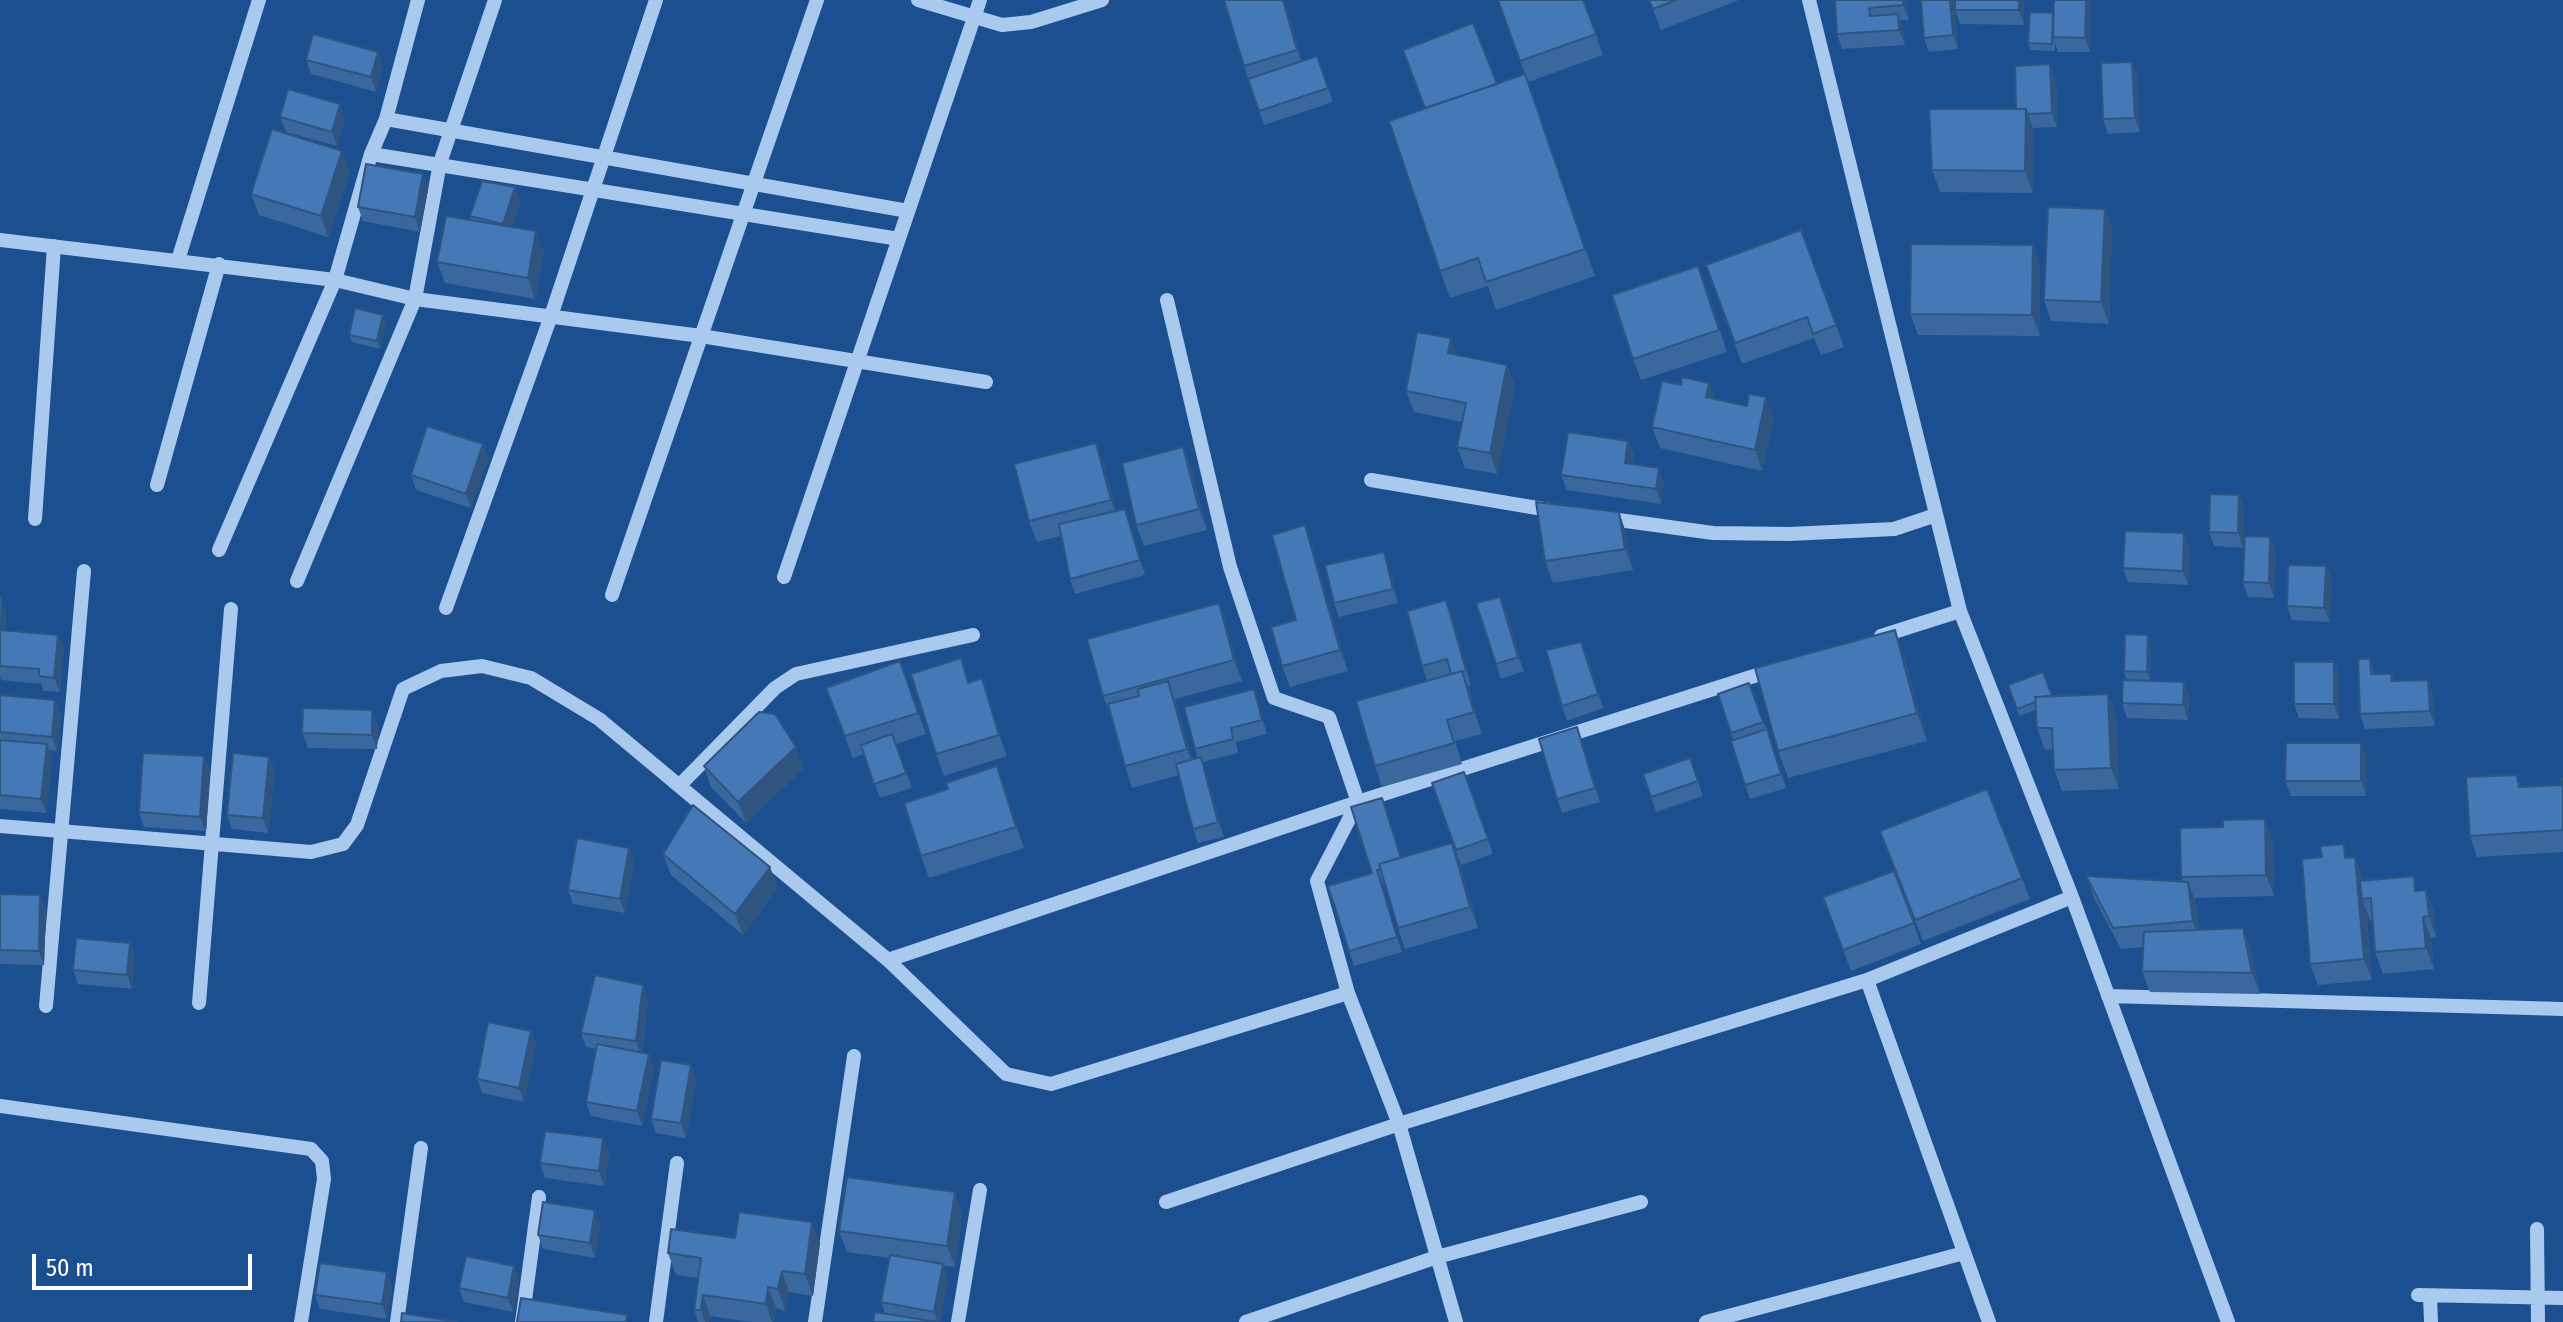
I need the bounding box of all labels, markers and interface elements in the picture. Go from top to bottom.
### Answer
scale bar [36,1238,256,1288]
text: 50 m [46,1254,94,1282]

